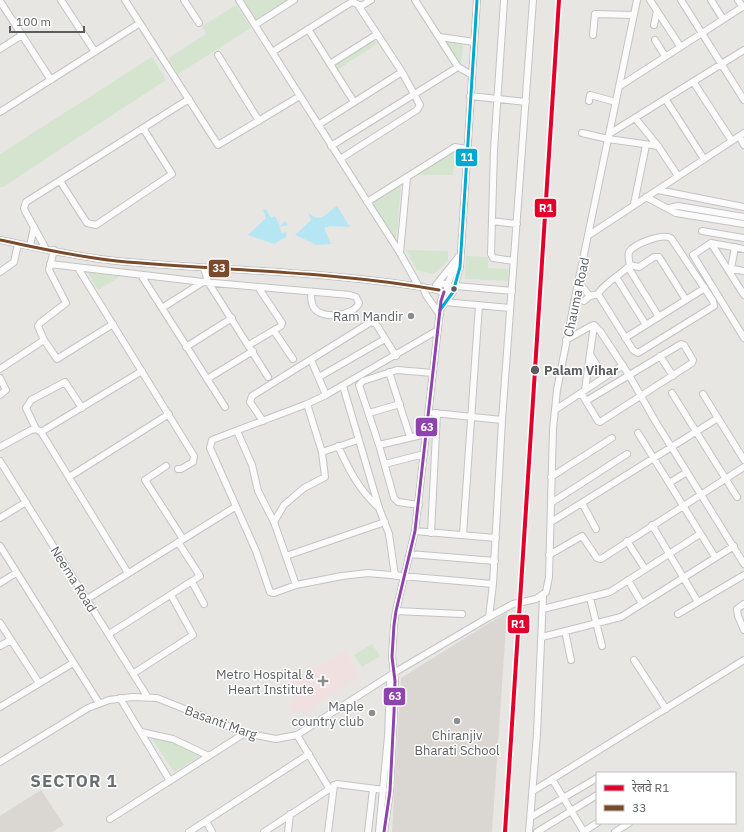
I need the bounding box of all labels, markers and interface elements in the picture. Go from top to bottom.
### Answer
scale bar [10,8,84,34]
text: 100 m [16,14,51,29]
line badge: 11 [455,148,478,167]
text: 11 [460,150,474,164]
line badge: R1 [534,198,557,218]
text: R1 [539,201,553,215]
street label: Chauma Road [560,256,593,339]
line badge: 33 [208,259,230,278]
text: 33 [212,261,226,275]
unlabelled marker [449,284,459,294]
place label: Ram Mandir [333,308,403,325]
marker: Ram Mandir [406,311,416,321]
place label: Palam Vihar [544,362,618,379]
marker: Palam Vihar [529,364,541,376]
line badge: 63 [415,417,438,437]
text: 63 [420,420,434,434]
street label: Neema Road [47,543,101,615]
line badge: R1 [507,614,530,634]
text: R1 [511,617,525,631]
place label: Metro Hospital & Heart Institute [216,666,314,698]
marker: Metro Hospital & Heart Institute [317,675,329,687]
line badge: 63 [383,687,406,706]
text: 63 [388,689,402,703]
place label: Maple country club [291,698,364,730]
street label: Basanti Marg [182,702,259,743]
marker: Maple country club [367,708,377,718]
marker: Chiranjiv Bharati School [452,716,462,726]
place label: Chiranjiv Bharati School [415,727,500,759]
district label: SECTOR 1 [30,770,118,792]
legend [596,772,736,824]
text: रेलवे R1 [632,780,669,795]
text: 33 [632,800,646,815]

